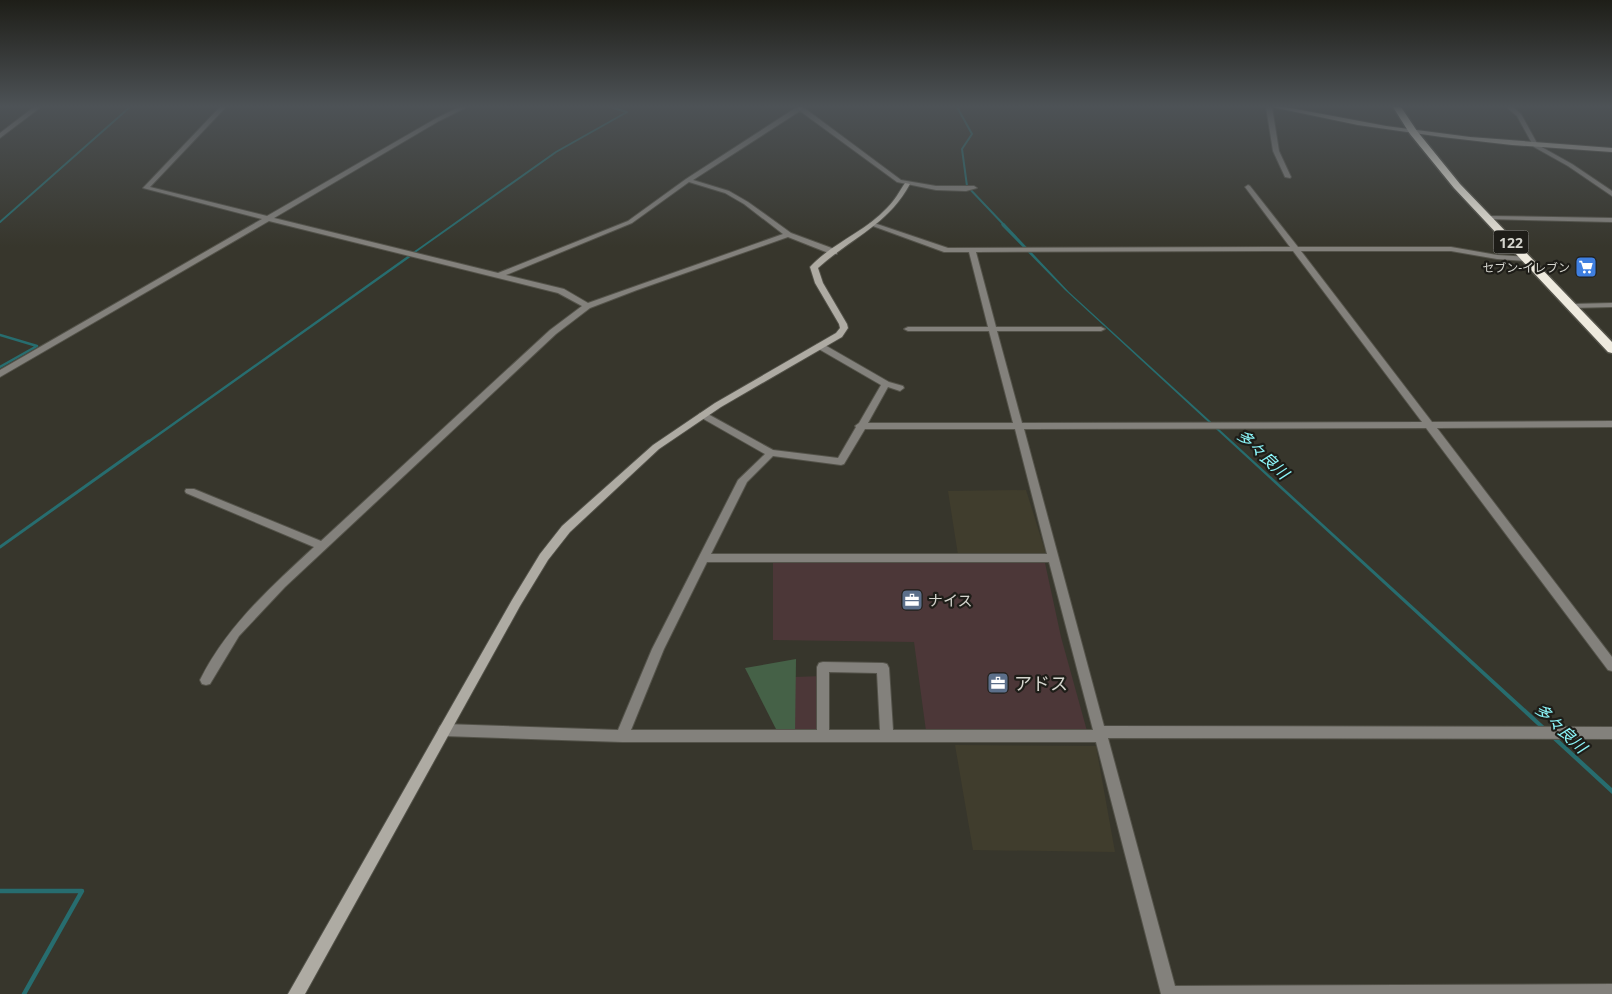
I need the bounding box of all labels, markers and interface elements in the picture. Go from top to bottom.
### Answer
road number: 122 [1494,230,1528,253]
supermarket icon: セブン-イレブン [1574,255,1598,279]
place label: セブン-イレブン [1482,259,1570,276]
water label: 多々良川 [1232,424,1295,485]
office icon: ナイス [900,588,924,612]
place label: ナイス [928,590,973,610]
office icon: アドス [986,671,1010,695]
place label: アドス [1014,671,1068,695]
water label: 多々良川 [1530,698,1593,759]

